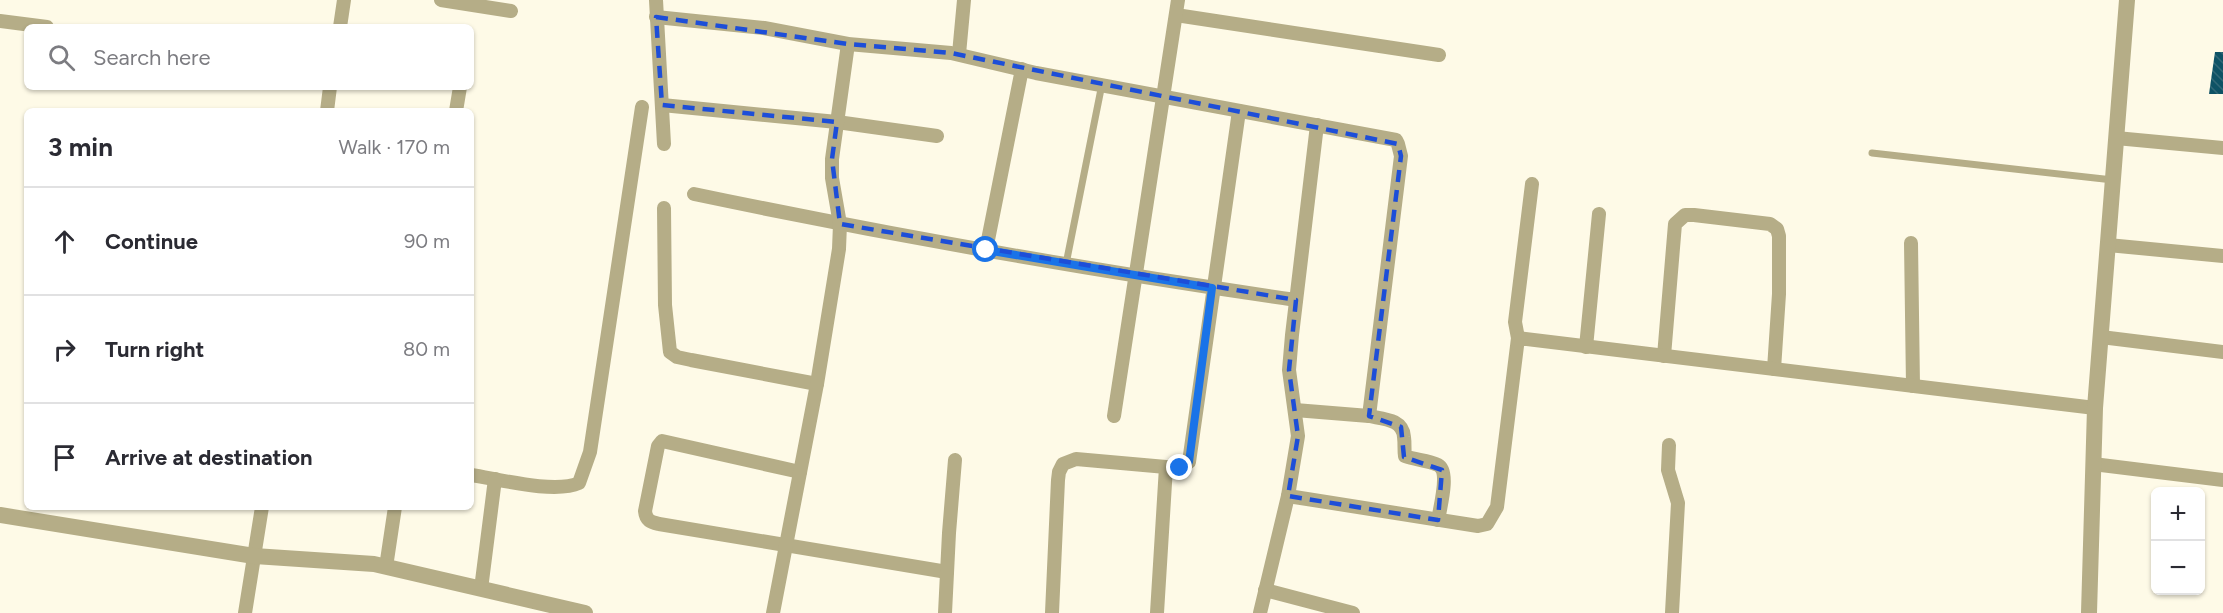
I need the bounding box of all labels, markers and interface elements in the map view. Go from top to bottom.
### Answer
search box [24,24,474,90]
icon: search [45,41,78,74]
text: Search here [93,44,211,71]
text: 3 min [48,131,113,163]
text: Walk · 170 m [339,135,450,159]
icon: ahead [48,225,81,258]
text: Continue [105,228,198,255]
text: 90 m [404,229,450,253]
route start [972,236,998,262]
icon: right [48,333,81,366]
text: Turn right [105,336,204,363]
text: 80 m [403,337,450,361]
icon: arrive [48,441,81,474]
text: Arrive at destination [105,444,313,471]
route end [1166,454,1192,480]
map controls [2151,487,2205,595]
button: + [2151,487,2205,541]
button: − [2151,541,2205,595]

